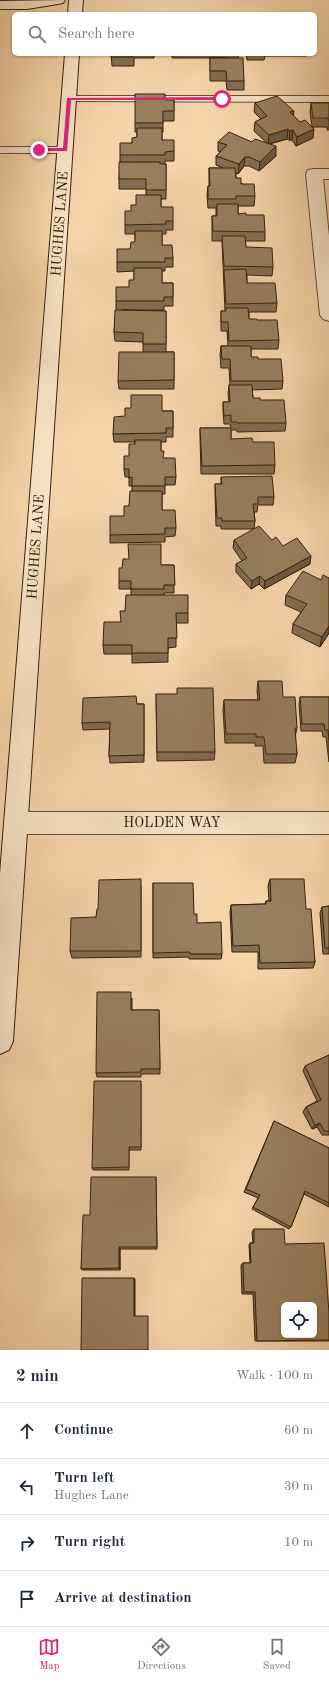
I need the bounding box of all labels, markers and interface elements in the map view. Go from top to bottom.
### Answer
search box [12,12,317,56]
icon: search [26,23,48,45]
text: Search here [58,27,135,42]
route start [213,90,231,108]
route end [30,141,48,159]
street label: HUGHES LANE [49,171,71,277]
street label: HUGHES LANE [25,494,47,600]
street label: HOLDEN WAY [123,816,221,830]
map controls [281,1302,317,1338]
button: locate [281,1302,317,1338]
text: 2 min [16,1368,59,1385]
text: Walk · 100 m [236,1369,313,1382]
icon: ahead [16,1420,38,1442]
text: Continue [54,1423,113,1438]
text: 60 m [284,1424,313,1437]
text: Turn left [54,1471,114,1486]
icon: left [16,1476,38,1498]
text: 30 m [284,1480,313,1493]
text: Hughes Lane [54,1489,129,1502]
icon: right [16,1532,38,1554]
text: Turn right [54,1535,125,1550]
text: 10 m [284,1536,313,1549]
icon: arrive [16,1588,38,1610]
text: Arrive at destination [54,1591,192,1606]
tab: Map [38,1636,60,1674]
tab: Directions [137,1636,186,1674]
tab: Saved [263,1636,291,1674]

